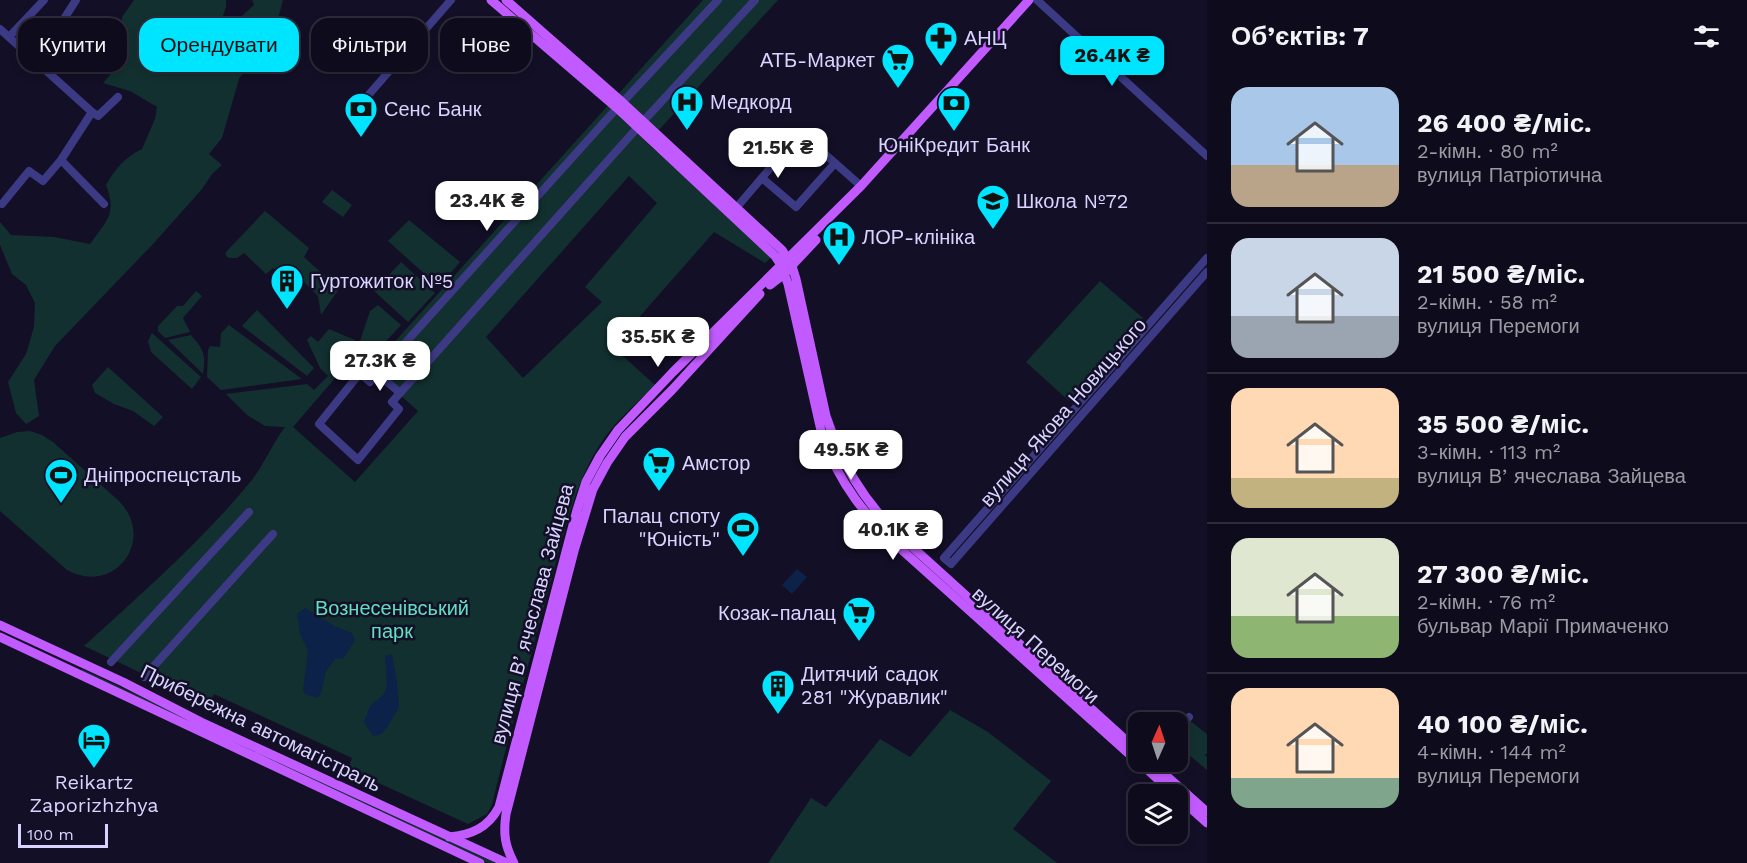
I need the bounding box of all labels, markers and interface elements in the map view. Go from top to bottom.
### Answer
chip: Купити [18,18,127,72]
chip: Орендувати [139,18,299,72]
chip: Фільтри [311,18,428,72]
chip: Нове [440,18,531,72]
pharmacy icon: АНЦ [923,20,959,67]
icon: filters [1690,20,1723,53]
text: Об’єктів: 7 [1231,21,1369,51]
place label: АНЦ [964,26,1007,50]
pin: 26.4K ₴ [1057,36,1167,87]
supermarket icon: АТБ-Маркет [880,42,916,89]
text: 26.4K ₴ [1074,43,1150,67]
place label: АТБ-Маркет [760,48,875,72]
hospital icon: Медкорд [669,84,705,131]
bank icon: ЮніКредит Банк [936,85,972,132]
place label: Медкорд [710,90,792,114]
bank icon: Сенс Банк [343,91,379,138]
place label: Сенс Банк [384,97,482,121]
text: 26 400 ₴/міс. [1417,108,1592,138]
icon: home [1279,111,1351,183]
pin: 21.5K ₴ [723,128,833,179]
place label: ЮніКредит Банк [878,133,1030,157]
text: 21.5K ₴ [743,135,813,159]
text: 2-кімн. · 80 m² [1417,139,1558,163]
text: вулиця Патріотична [1417,163,1602,187]
pin: 23.4K ₴ [432,181,542,232]
school or university icon: Школа №72 [975,183,1011,230]
text: 23.4K ₴ [449,188,525,212]
place label: Школа №72 [1016,189,1128,213]
hospital icon: ЛОР-клініка [821,219,857,266]
place label: ЛОР-клініка [862,225,976,249]
text: 21 500 ₴/міс. [1417,259,1585,289]
icon: home [1279,262,1351,334]
building icon: Гуртожиток №5 [269,263,305,310]
place label: Гуртожиток №5 [310,269,454,293]
text: 2-кімн. · 58 m² [1417,290,1557,314]
street label: вулиця Якова Новицького [975,313,1151,511]
text: вулиця Перемоги [1417,314,1580,338]
pin: 35.5K ₴ [603,317,713,368]
text: 35.5K ₴ [621,324,695,348]
pin: 27.3K ₴ [325,341,435,392]
text: 27.3K ₴ [344,348,416,372]
text: 35 500 ₴/міс. [1417,409,1589,439]
icon: home [1279,412,1351,484]
pin: 49.5K ₴ [796,430,906,481]
text: 49.5K ₴ [813,437,889,461]
text: 3-кімн. · 113 m² [1417,440,1560,464]
supermarket icon: Амстор [641,445,677,492]
place label: Амстор [682,451,750,475]
sports icon: Дніпроспецсталь [43,457,79,504]
place label: Дніпроспецсталь [84,463,241,487]
text: вулиця Вʼячеслава Зайцева [1417,464,1686,488]
street label: вулиця Вʼячеслава Зайцева [486,480,579,747]
place label: Палац споту "Юність" [603,504,720,551]
sports icon: Палац споту "Юність" [725,510,761,557]
pin: 40.1K ₴ [838,510,948,561]
text: 40.1K ₴ [858,517,928,541]
text: 27 300 ₴/міс. [1417,559,1589,589]
icon: home [1279,562,1351,634]
street label: вулиця Перемоги [967,582,1105,708]
text: 2-кімн. · 76 m² [1417,590,1555,614]
supermarket icon: Козак-палац [841,595,877,642]
park label: Вознесенівський парк [315,596,469,643]
place label: Козак-палац [718,601,836,625]
text: бульвар Марії Примаченко [1417,614,1669,638]
street label: Прибережна автомагістраль [137,659,385,797]
place label: Дитячий садок 281 "Журавлик" [801,662,948,709]
building icon: Дитячий садок 281 "Журавлик" [760,668,796,715]
text: 40 100 ₴/міс. [1417,709,1588,739]
north arrow [1128,712,1188,772]
map controls [1128,712,1188,844]
icon: home [1279,712,1351,784]
hotel icon: Reikartz Zaporizhzhya [76,722,112,769]
text: 4-кімн. · 144 m² [1417,740,1566,764]
text: вулиця Перемоги [1417,764,1580,788]
place label: Reikartz Zaporizhzhya [29,770,159,817]
button: layers [1128,784,1188,844]
scale bar [18,821,108,848]
text: 100 m [27,825,74,844]

